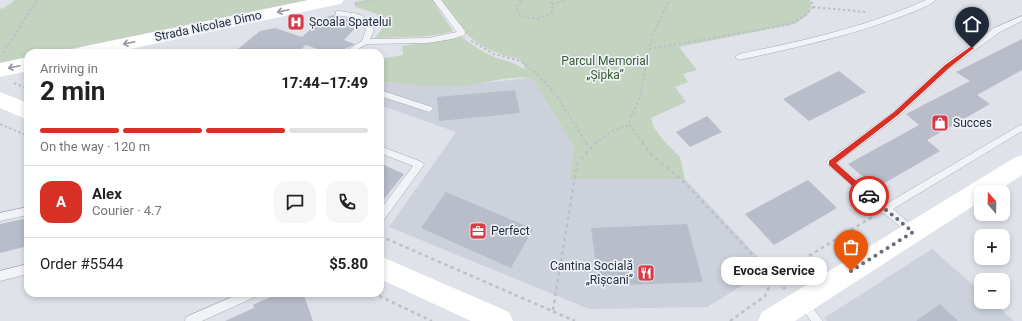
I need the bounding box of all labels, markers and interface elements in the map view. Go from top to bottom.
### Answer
one-way arrow [277,7,290,15]
pin [955,7.0,989,48]
street label: Strada Nicolae Dimo [153,8,263,44]
hospital icon: Școala Spatelui [286,12,306,32]
icon: home [961,13,983,35]
place label: Școala Spatelui [309,15,391,30]
one-way arrow [123,40,136,48]
park label: Parcul Memorial „Șipka” [561,54,649,83]
text: Arriving in [40,61,98,76]
one-way arrow [8,64,21,72]
text: 17:44–17:49 [281,74,368,92]
text: 2 min [40,76,105,106]
shop icon: Succes [930,113,950,133]
place label: Succes [953,116,992,130]
text: On the way · 120 m [40,139,150,154]
courier [849,176,889,216]
button: chat [274,181,316,223]
button: phone [326,181,368,223]
text: Alex [92,185,122,203]
icon: car [858,185,880,207]
north arrow [974,185,1010,221]
map controls [974,185,1010,309]
text: A [56,193,66,211]
text: Courier · 4.7 [92,203,162,218]
office icon: Perfect [468,221,488,241]
place label: Perfect [491,224,530,238]
button: + [974,229,1010,265]
pin [834,230,868,271]
icon: bag [840,236,862,258]
text: Order #5544 [40,255,123,273]
text: $5.80 [329,255,368,273]
callout: Evoca Service [721,257,827,285]
place label: Cantina Socială „Rîșcani” [550,259,633,288]
restaurant icon: Cantina Socială „Rîșcani” [636,263,656,283]
text: Evoca Service [733,263,815,278]
button: − [974,273,1010,309]

